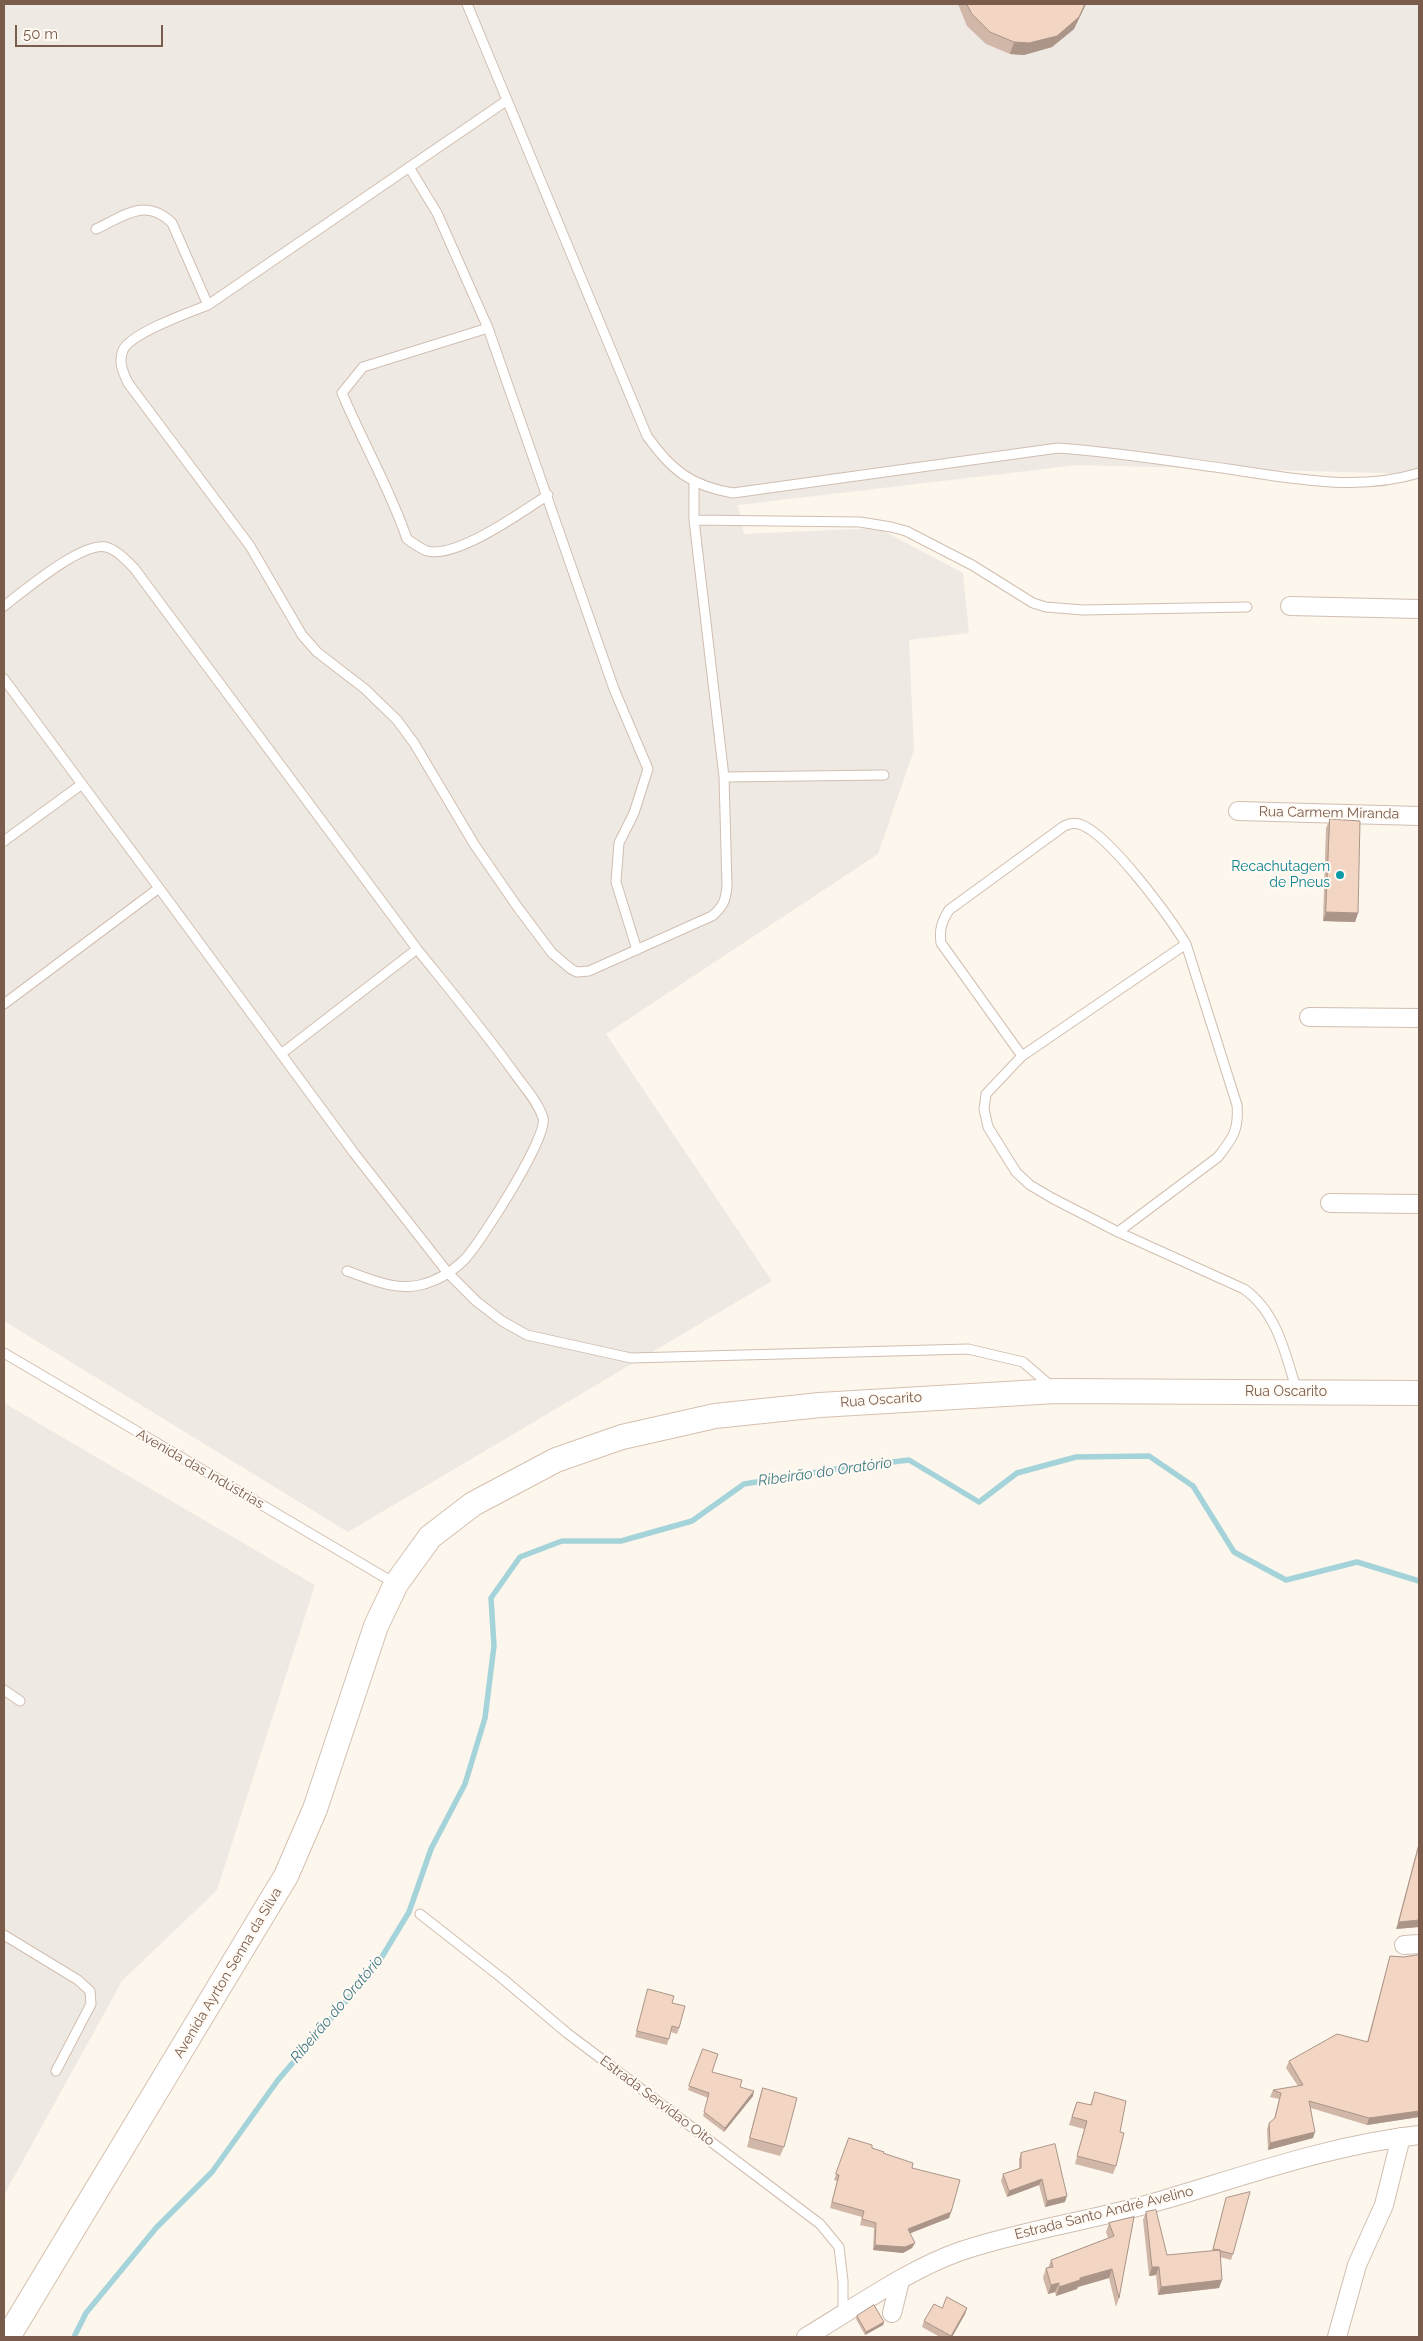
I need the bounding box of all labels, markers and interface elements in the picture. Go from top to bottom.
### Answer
scale bar [18,15,165,47]
text: 50 m [23,25,58,43]
street label: Rua Carmem Miranda [1259,803,1399,823]
place label: Recachutagem de Pneus [1231,859,1330,892]
marker: Recachutagem de Pneus [1334,869,1346,881]
street label: Rua Oscarito [1245,1384,1327,1400]
street label: Rua Oscarito [840,1389,922,1411]
street label: Avenida das Indústrias [133,1426,267,1512]
water label: Ribeirão do Oratório [757,1454,893,1490]
street label: Avenida Ayrton Senna da Silva [170,1885,286,2061]
water label: Ribeirão do Oratório [287,1951,387,2067]
street label: Estrada Servidao Oito [596,2052,718,2150]
street label: Estrada Santo André Avelino [1013,2183,1195,2243]

